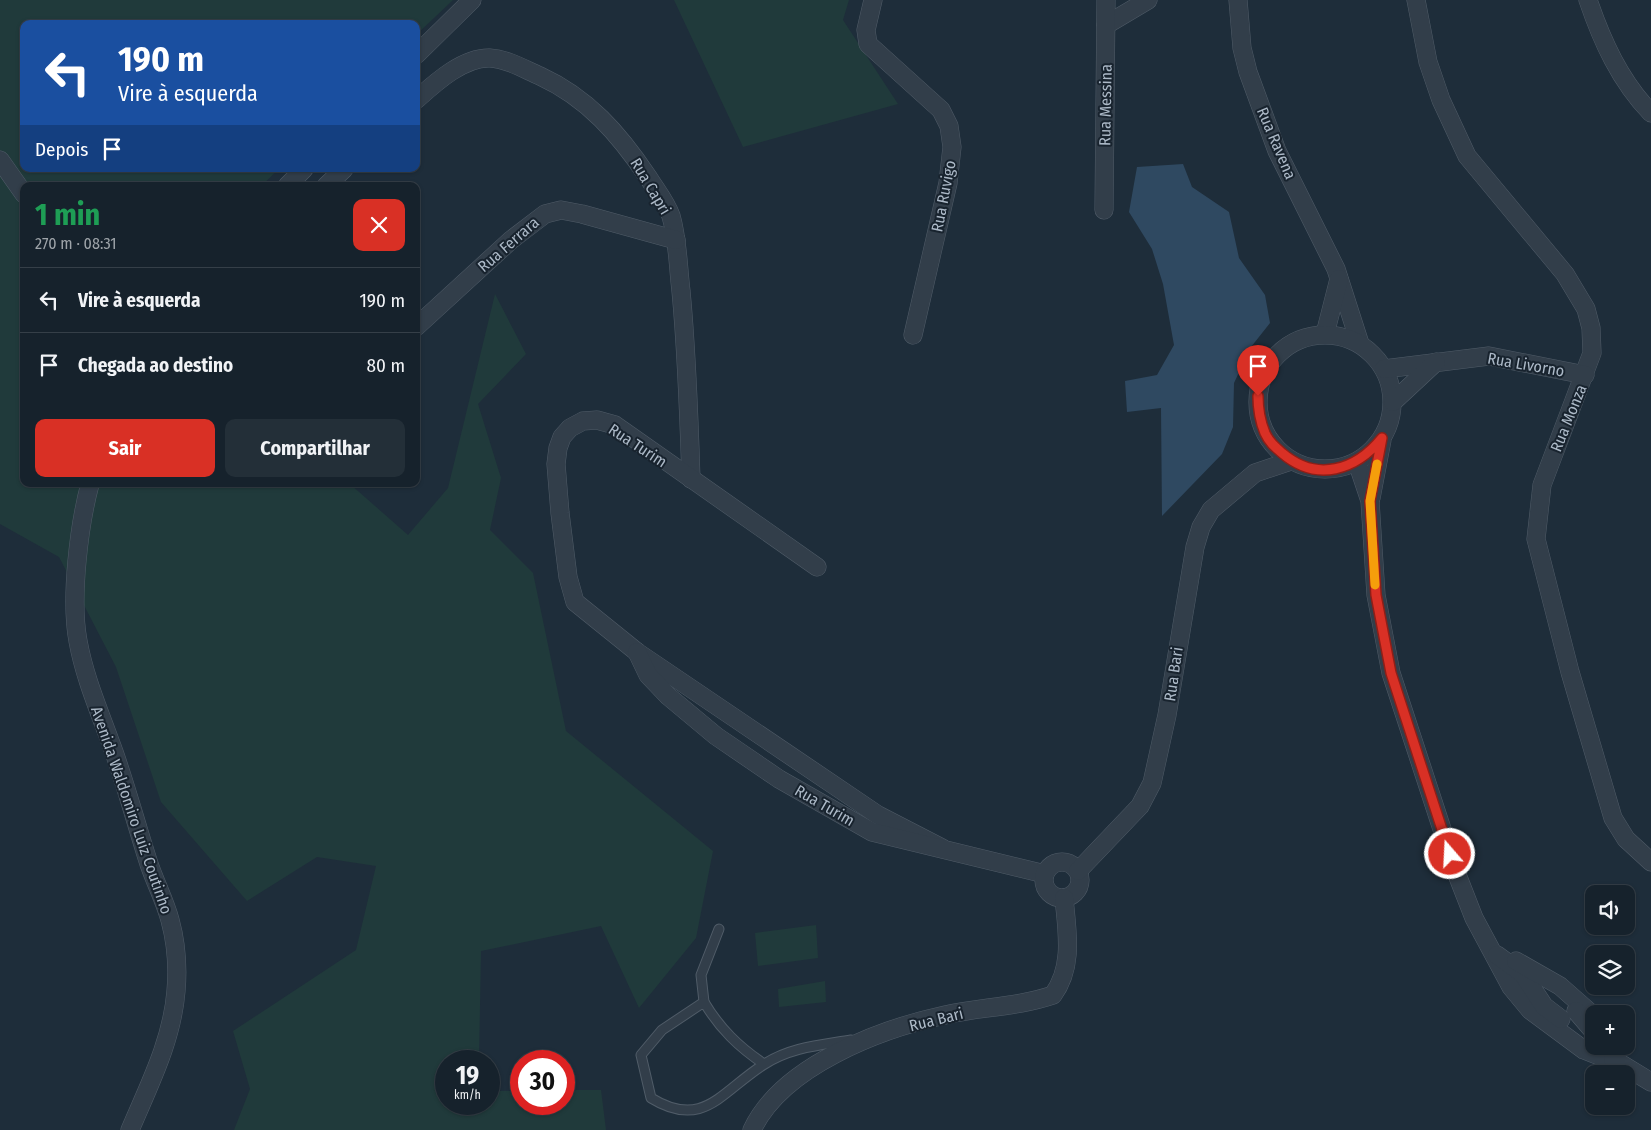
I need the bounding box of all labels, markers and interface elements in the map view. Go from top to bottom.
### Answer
text: 190 m [118,38,204,80]
icon: left [35,40,100,105]
street label: Rua Messina [1095,64,1116,146]
text: Vire à esquerda [118,80,258,107]
street label: Rua Ravena [1253,104,1300,182]
icon: arrive [98,135,126,163]
text: Depois [35,138,88,161]
street label: Rua Capri [626,155,675,218]
street label: Rua Ruvigo [927,159,960,234]
text: 1 min [35,197,100,233]
button: close [353,199,405,251]
street label: Rua Ferrara [474,213,543,276]
text: 270 m · 08:31 [35,234,117,253]
icon: left [35,286,63,314]
text: Vire à esquerda [78,289,200,312]
text: 190 m [359,289,405,312]
pin [1237,345,1279,396]
street label: Rua Livorno [1486,348,1566,381]
icon: arrive [35,351,63,379]
icon: arrive [1244,352,1272,380]
text: Chegada ao destino [78,354,233,377]
text: 80 m [367,354,405,377]
street label: Rua Monza [1546,382,1591,455]
button: Sair [35,419,215,477]
button: Compartilhar [225,419,405,477]
street label: Rua Turim [605,420,670,471]
street label: Rua Bari [1160,646,1187,703]
street label: Avenida Waldomiro Luiz Coutinho [87,704,176,917]
street label: Rua Turim [792,781,858,830]
position arrow [1423,827,1475,879]
map controls [1585,885,1635,1115]
button: sound [1585,885,1635,935]
button: layers [1585,945,1635,995]
street label: Rua Bari [907,1004,965,1035]
button: + [1585,1005,1635,1055]
speed limit sign: 30 [510,1050,575,1115]
text: 19 [456,1061,479,1091]
button: − [1585,1065,1635,1115]
text: km/h [454,1088,481,1102]

